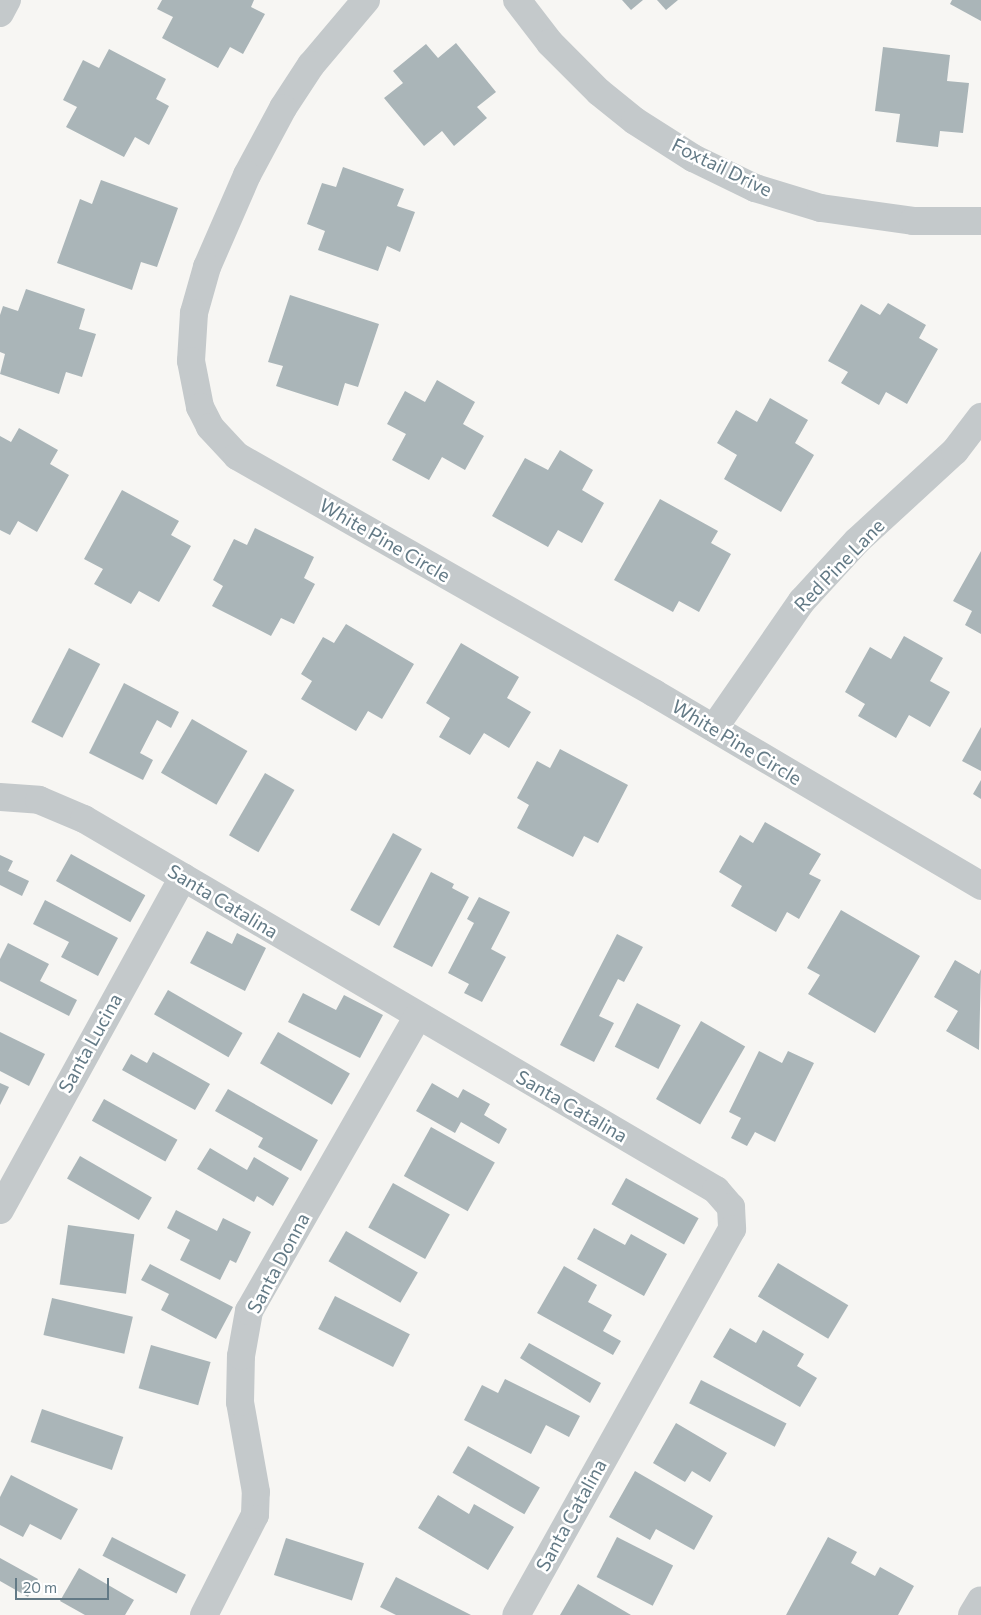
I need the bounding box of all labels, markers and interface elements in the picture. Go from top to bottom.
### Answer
street label: Foxtail Drive [668,133,776,201]
street label: White Pine Circle [316,493,454,587]
street label: Red Pine Lane [789,514,889,616]
street label: White Pine Circle [668,694,806,790]
street label: Santa Catalina [164,859,282,943]
street label: Santa Lucina [53,989,127,1097]
street label: Santa Catalina [512,1065,632,1147]
street label: Santa Donna [242,1209,314,1317]
street label: Santa Catalina [531,1455,611,1575]
scale bar [18,1568,111,1600]
text: 20 m [23,1578,57,1596]

